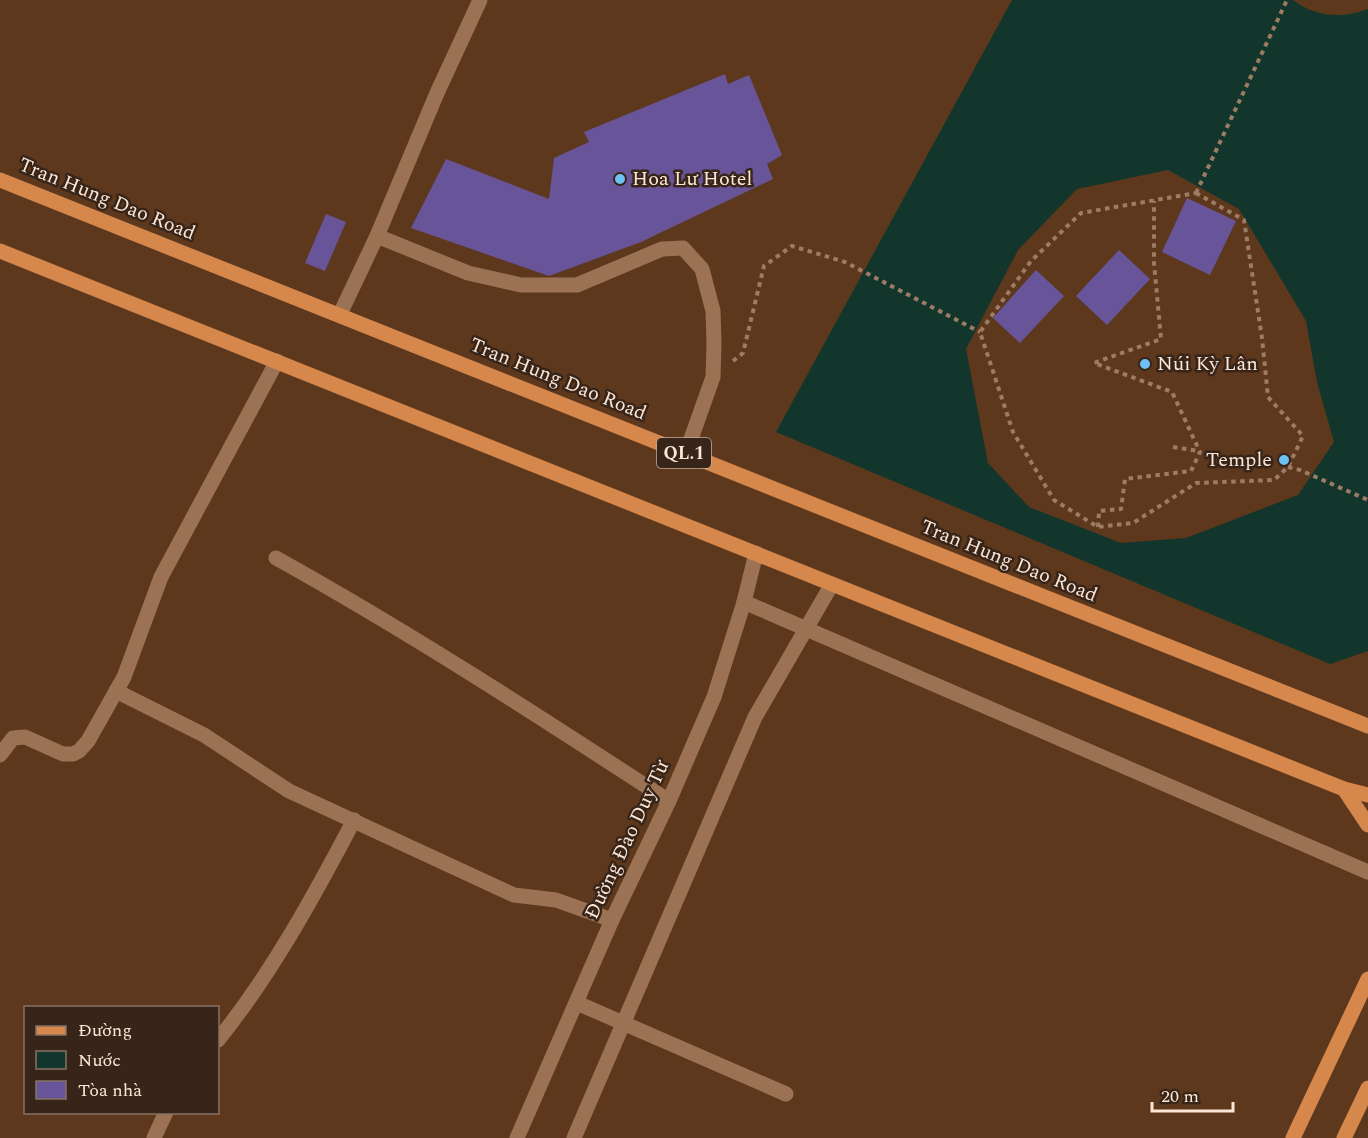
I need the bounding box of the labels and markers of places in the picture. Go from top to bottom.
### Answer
place label: Hoa Lư Hotel [632,164,752,194]
marker: Hoa Lư Hotel [613,172,627,186]
place label: Núi Kỳ Lân [1157,349,1258,379]
marker: Núi Kỳ Lân [1138,357,1152,371]
place label: Temple [1206,445,1272,475]
marker: Temple [1277,453,1291,467]

